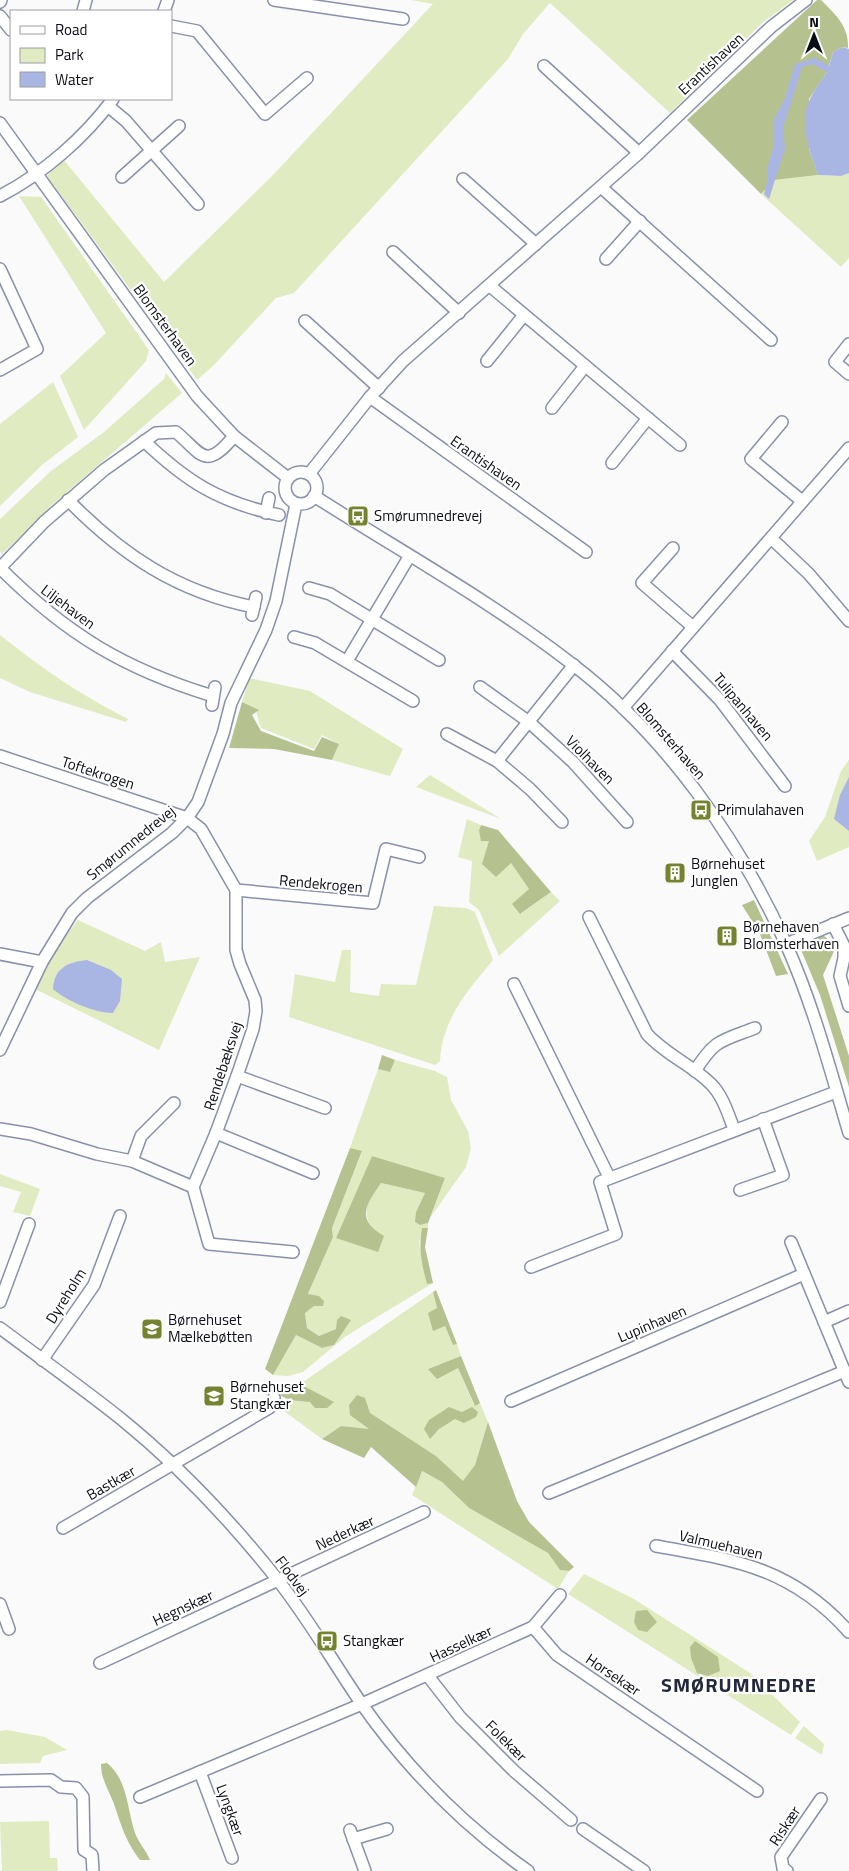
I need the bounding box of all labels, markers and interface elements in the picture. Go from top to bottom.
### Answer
legend [10,10,172,100]
north arrow [789,10,839,60]
text: N [809,11,819,32]
text: Road [55,18,87,41]
street label: Erantishaven [673,27,749,100]
text: Park [55,43,84,66]
text: Water [55,68,94,91]
street label: Blomsterhaven [128,279,203,370]
street label: Erantishaven [446,429,527,496]
bus stop icon: Smørumnedrevej [346,504,370,528]
place label: Smørumnedrevej [374,504,482,527]
street label: Liljehaven [36,578,100,635]
street label: Tulipanhaven [708,668,779,746]
street label: Blomsterhaven [631,697,712,785]
street label: Violhaven [560,730,620,790]
street label: Toftekrogen [59,750,138,795]
bus stop icon: Primulahaven [689,798,713,822]
place label: Primulahaven [717,798,804,821]
street label: Smørumnedrevej [81,800,180,886]
place label: Børnehuset Junglen [691,852,766,892]
building icon: Børnehuset Junglen [663,861,687,885]
street label: Rendekrogen [278,868,364,899]
place label: Børnehaven Blomsterhaven [743,915,839,955]
building icon: Børnehaven Blomsterhaven [715,924,739,948]
street label: Rendebæksvej [197,1018,248,1113]
street label: Dyreholm [40,1264,92,1328]
street label: Lupinhaven [614,1299,690,1348]
place label: Børnehuset Mælkebøtten [168,1308,253,1348]
school or university icon: Børnehuset Mælkebøtten [140,1317,164,1341]
place label: Børnehuset Stangkær [230,1375,305,1415]
school or university icon: Børnehuset Stangkær [202,1384,226,1408]
street label: Bastkær [82,1459,140,1506]
street label: Nederkær [312,1509,378,1556]
street label: Valmuehaven [677,1524,765,1565]
street label: Flodvej [270,1551,315,1601]
street label: Hegnskær [149,1583,217,1632]
street label: Hasselkær [426,1619,496,1668]
bus stop icon: Stangkær [315,1629,339,1653]
place label: Stangkær [343,1629,404,1652]
street label: Horsekær [581,1648,645,1701]
district label: SMØRUMNEDRE [661,1669,817,1700]
street label: Folekær [480,1714,533,1767]
street label: Lyngkær [210,1781,250,1839]
street label: Riskær [763,1801,806,1850]

